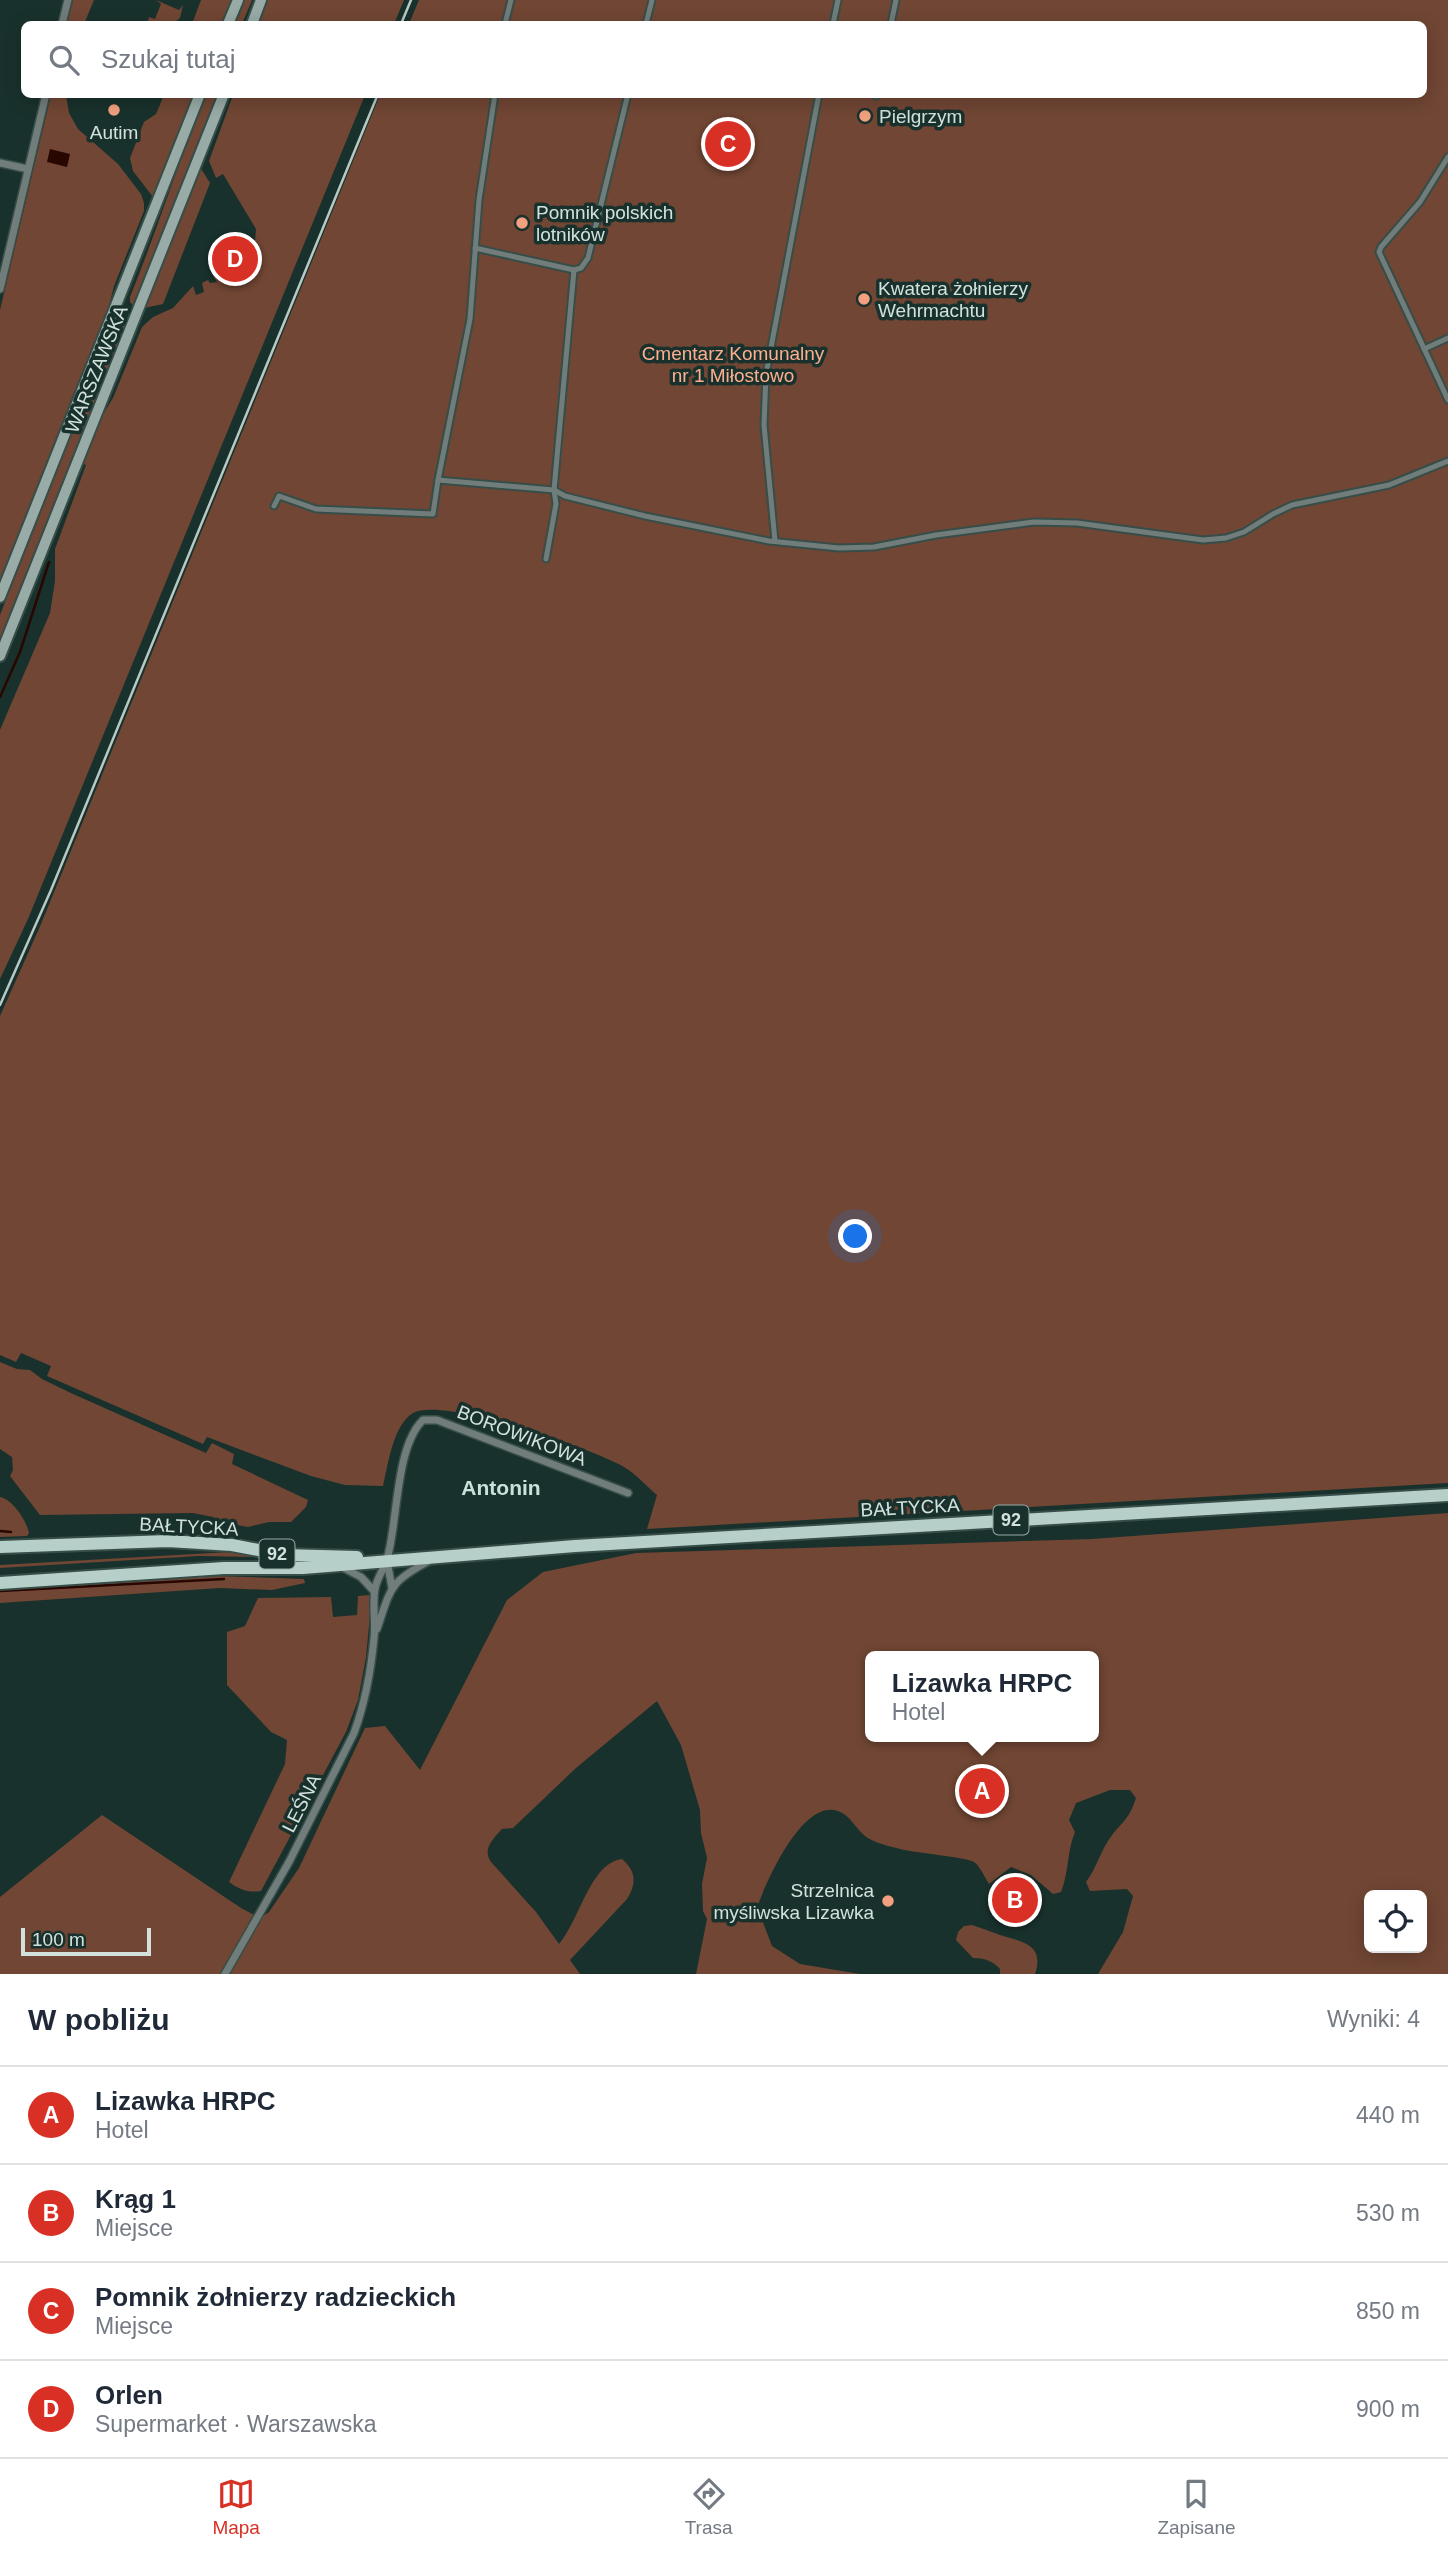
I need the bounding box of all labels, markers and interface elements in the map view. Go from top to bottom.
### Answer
search box [21,21,1427,98]
icon: search [45,41,83,79]
text: Szukaj tutaj [101,44,235,74]
marker: Autim [106,102,122,118]
place label: Pielgrzym [879,106,962,127]
marker: Pielgrzym [857,108,873,124]
pin: C [705,118,751,170]
place label: Autim [90,122,138,143]
place label: Pomnik polskich lotników [536,202,673,245]
marker: Pomnik polskich lotników [514,215,530,231]
pin: D [212,233,258,285]
place label: Kwatera żołnierzy Wehrmachtu [878,278,1028,321]
marker: Kwatera żołnierzy Wehrmachtu [856,291,872,307]
street label: WARSZAWSKA [61,302,132,436]
park label: Cmentarz Komunalny nr 1 Miłostowo [642,343,825,386]
your location [838,1219,872,1253]
street label: BOROWIKOWA [454,1401,590,1470]
district label: Antonin [461,1476,541,1499]
street label: BAŁTYCKA [860,1494,960,1521]
road number: 92 [993,1506,1028,1534]
street label: BAŁTYCKA [139,1513,239,1540]
road number: 92 [260,1540,294,1568]
popup [865,1651,1099,1742]
text: Lizawka HRPC [892,1668,1072,1698]
text: Hotel [892,1699,945,1725]
pin: A [959,1765,1005,1817]
street label: LEŚNA [278,1770,325,1836]
pin: B [992,1874,1038,1926]
place label: Strzelnica myśliwska Lizawka [714,1880,874,1923]
map controls [1364,1890,1427,1953]
button: locate [1364,1890,1427,1953]
marker: Strzelnica myśliwska Lizawka [880,1893,896,1909]
scale bar [21,1925,150,1957]
text: 100 m [32,1929,85,1950]
text: W pobliżu [28,2003,170,2036]
text: Wyniki: 4 [1327,2006,1420,2032]
text: Lizawka HRPC [95,2086,276,2116]
text: A [43,2102,59,2128]
text: 440 m [1356,2102,1420,2128]
text: Hotel [95,2117,149,2143]
text: Krąg 1 [95,2184,176,2214]
text: B [43,2200,59,2226]
text: 530 m [1356,2200,1420,2226]
text: Miejsce [95,2215,173,2241]
text: Pomnik żołnierzy radzieckich [95,2282,456,2312]
text: C [43,2298,59,2324]
text: 850 m [1356,2298,1420,2324]
text: Miejsce [95,2313,173,2339]
text: Orlen [95,2380,163,2410]
text: D [43,2396,59,2422]
text: 900 m [1356,2396,1420,2422]
text: Supermarket · Warszawska [95,2411,377,2437]
tab: Mapa [212,2475,260,2539]
tab: Trasa [685,2475,733,2539]
tab: Zapisane [1157,2475,1236,2539]

